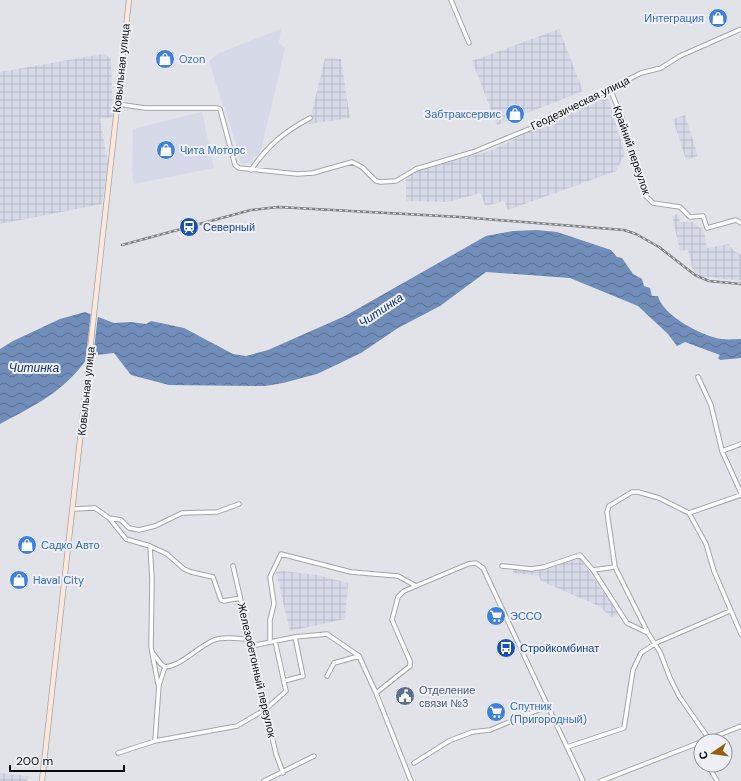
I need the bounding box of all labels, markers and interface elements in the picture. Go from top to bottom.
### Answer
shop icon: Интеграция [707,7,729,29]
place label: Интеграция [644,11,704,25]
street label: Ковыльная улица [109,22,133,113]
shop icon: Ozon [154,48,176,70]
place label: Ozon [179,52,205,66]
street label: Геодезическая улица [528,73,633,133]
shop icon: Забтраксервис [504,103,526,125]
street label: Крайний переулок [610,104,654,196]
place label: Забтраксервис [425,107,501,121]
shop icon: Чита Моторс [155,139,177,161]
place label: Чита Моторс [180,143,246,157]
station icon: Северный [178,216,200,238]
place label: Северный [203,220,255,234]
water label: Читинка [356,289,407,331]
street label: Ковыльная улица [74,345,98,436]
water label: Читинка [9,360,60,376]
shop icon: Садко Авто [16,534,38,556]
place label: Садко Авто [41,538,100,552]
shop icon: Haval Сity [8,569,30,591]
place label: Haval Сity [33,573,84,587]
street label: Железобетонный переулок [235,601,279,739]
supermarket icon: ЭССО [485,605,507,627]
place label: ЭССО [510,609,543,623]
bus stop icon: Стройкомбинат [495,637,517,659]
place label: Стройкомбинат [520,641,599,655]
place label: Отделение связи №3 [419,683,475,710]
public building icon: Отделение связи №3 [394,685,416,707]
place label: Спутник (Пригородный) [510,699,587,726]
supermarket icon: Спутник (Пригородный) [485,701,507,723]
north arrow [693,733,733,773]
scale bar [10,747,124,773]
text: С [696,750,711,761]
text: 200 m [16,753,53,769]

